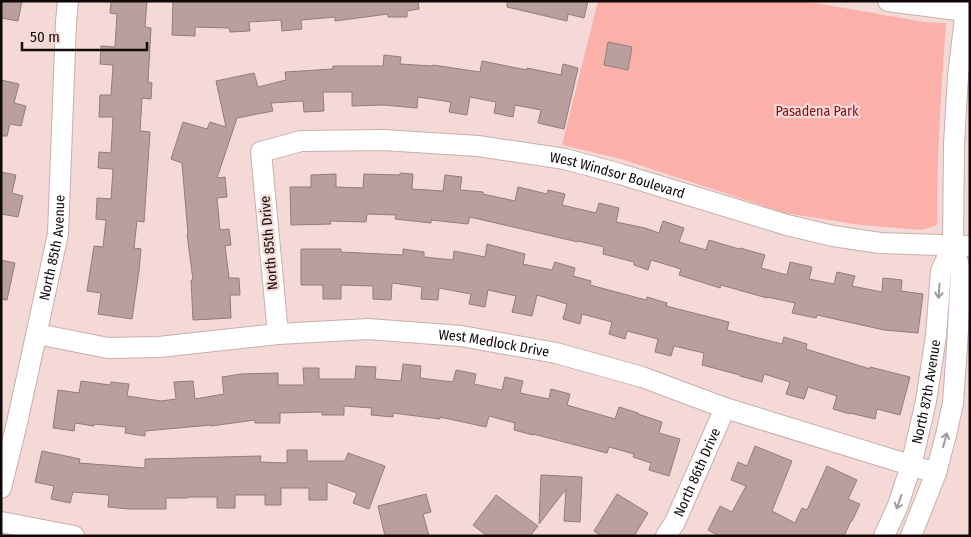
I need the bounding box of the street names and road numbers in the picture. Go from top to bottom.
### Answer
street label: West Windsor Boulevard [549,148,687,202]
street label: North 85th Avenue [35,195,68,302]
street label: North 85th Drive [256,195,282,291]
street label: West Medlock Drive [438,326,551,360]
street label: North 87th Avenue [908,338,944,446]
street label: North 86th Drive [670,425,724,519]

